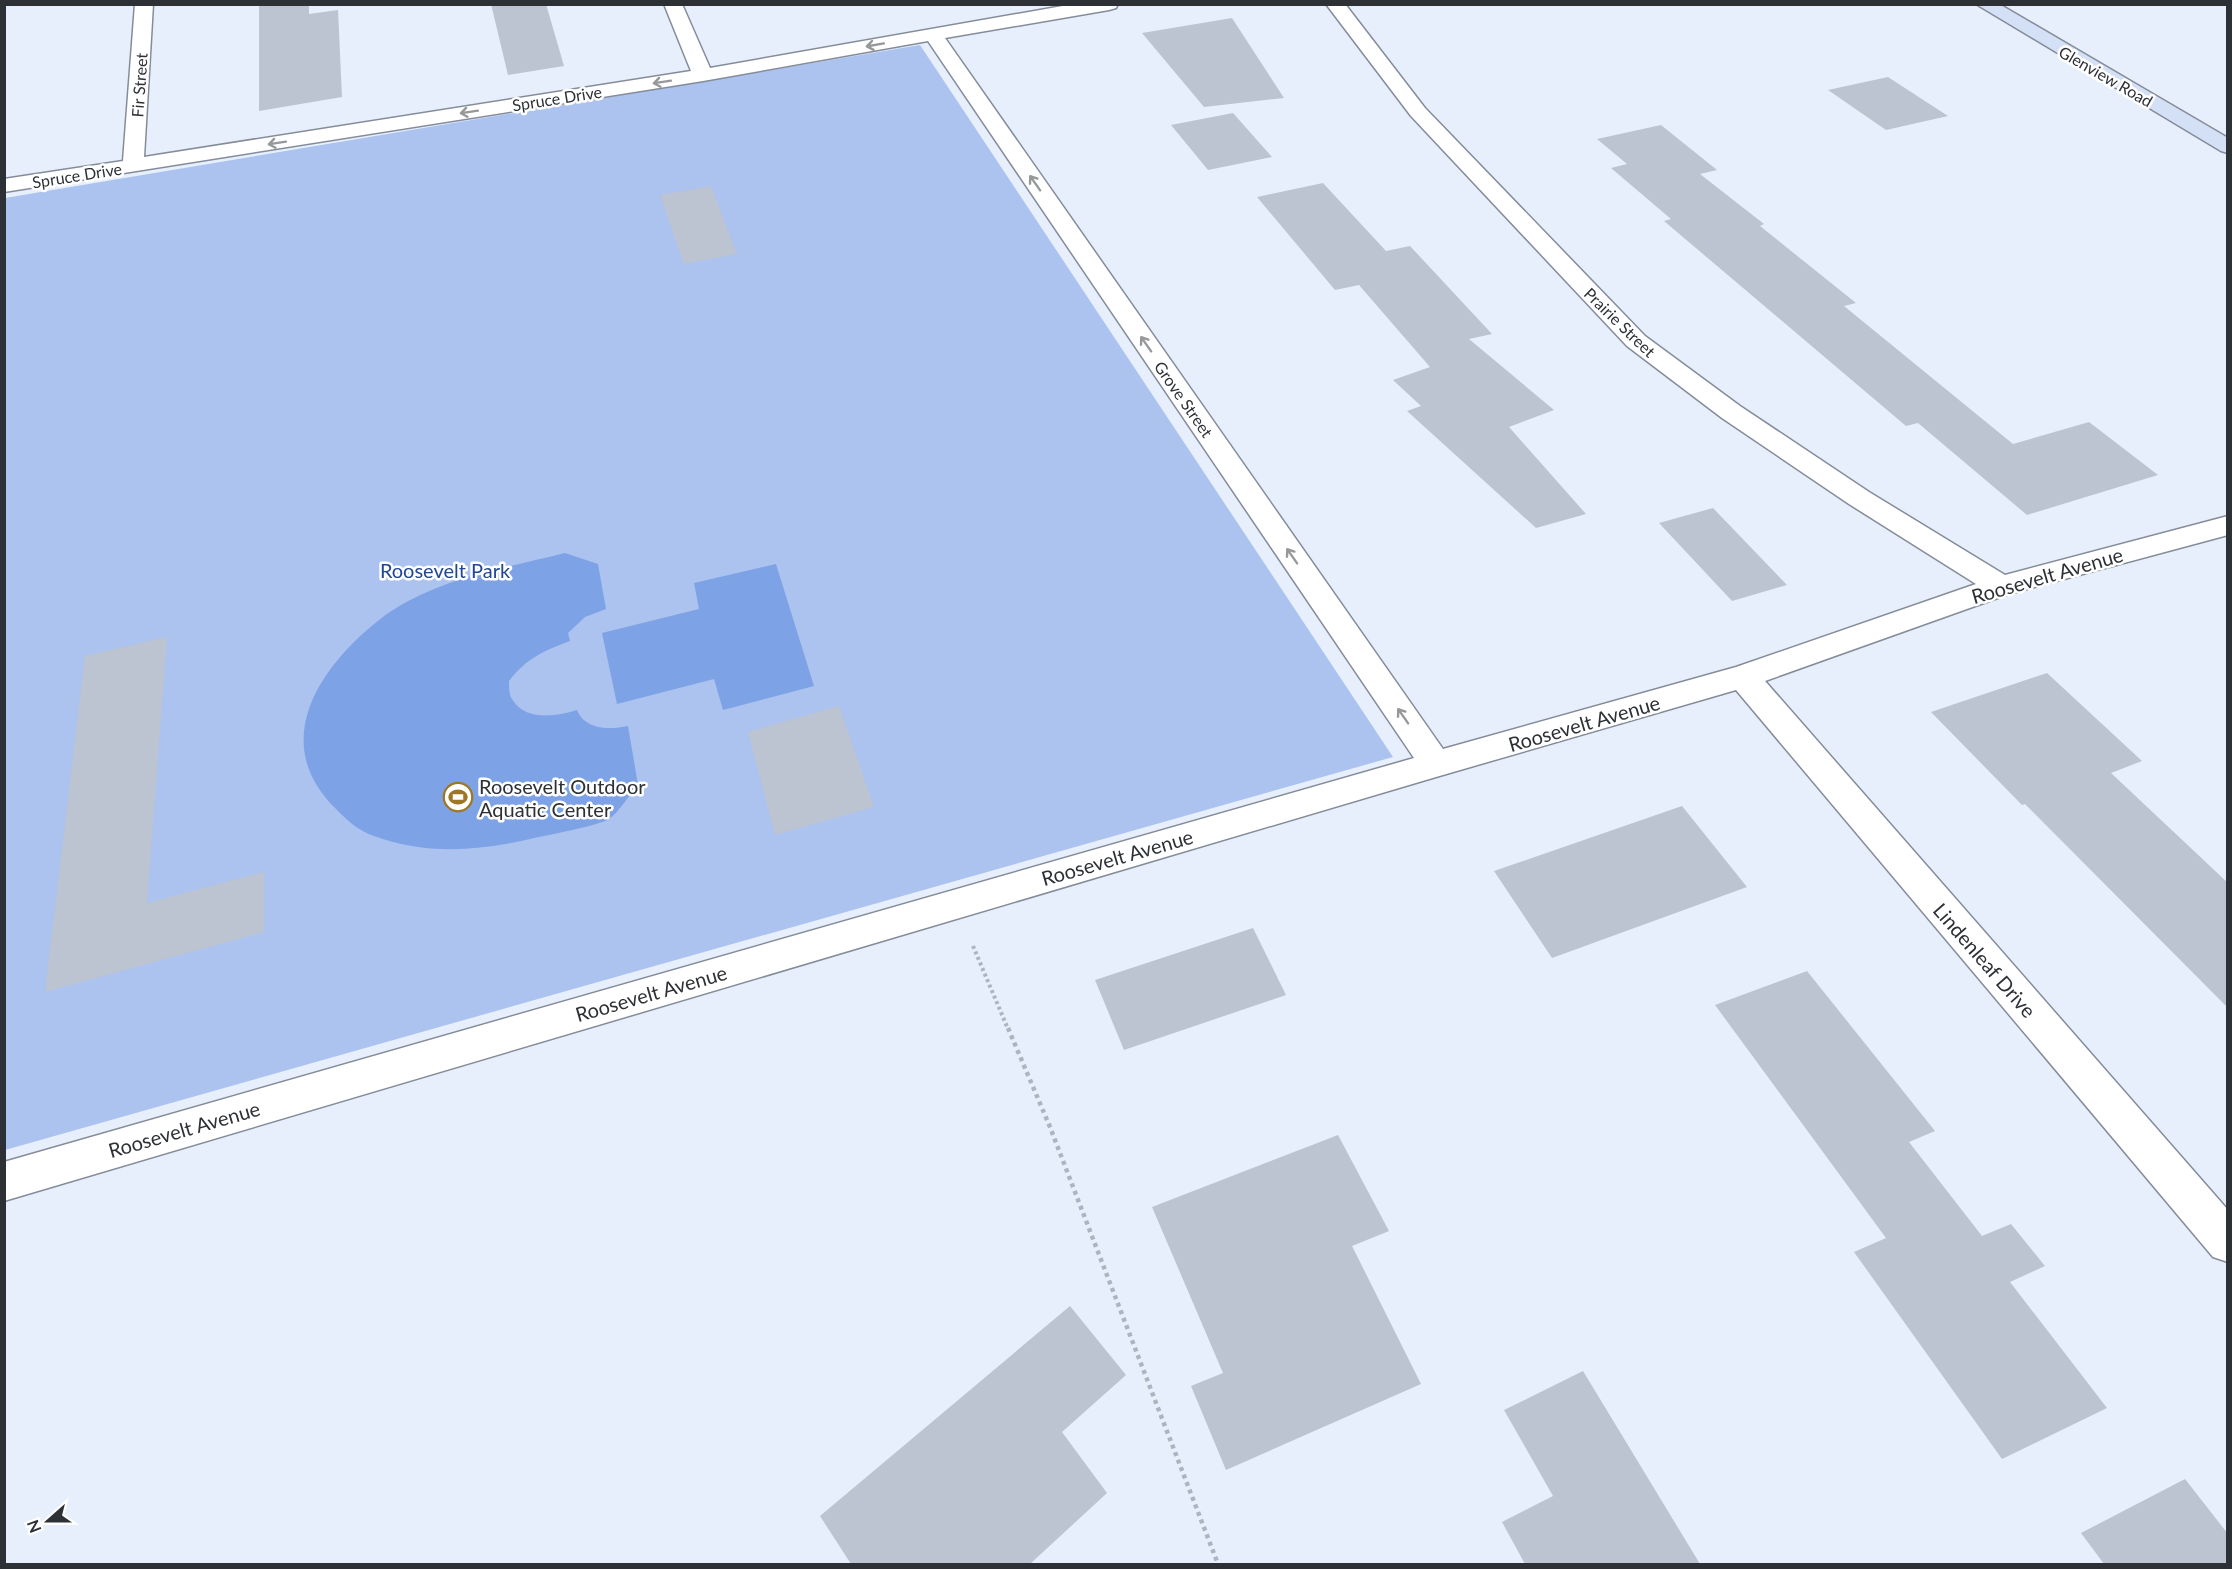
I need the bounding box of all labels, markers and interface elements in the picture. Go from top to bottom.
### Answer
one-way arrow [865,39,885,50]
street label: Glenview Road [2056,42,2156,110]
street label: Fir Street [127,52,151,118]
one-way arrow [653,76,672,87]
street label: Spruce Drive [511,82,603,114]
one-way arrow [460,107,480,118]
one-way arrow [267,138,287,149]
street label: Spruce Drive [31,159,123,191]
one-way arrow [1029,175,1041,192]
street label: Prairie Street [1581,283,1660,361]
one-way arrow [1140,336,1152,352]
street label: Grove Street [1151,357,1217,441]
street label: Roosevelt Avenue [1968,542,2126,608]
one-way arrow [1286,548,1298,565]
park label: Roosevelt Park [380,558,511,582]
street label: Roosevelt Avenue [1505,690,1663,756]
one-way arrow [1397,709,1409,725]
place label: Roosevelt Outdoor Aquatic Center [479,774,646,821]
sports icon: Roosevelt Outdoor Aquatic Center [442,781,474,813]
street label: Roosevelt Avenue [1038,824,1196,890]
street label: Lindenleaf Drive [1929,898,2041,1022]
street label: Roosevelt Avenue [572,960,730,1026]
street label: Roosevelt Avenue [105,1096,263,1162]
north arrow [18,1491,78,1551]
text: N [22,1517,45,1536]

